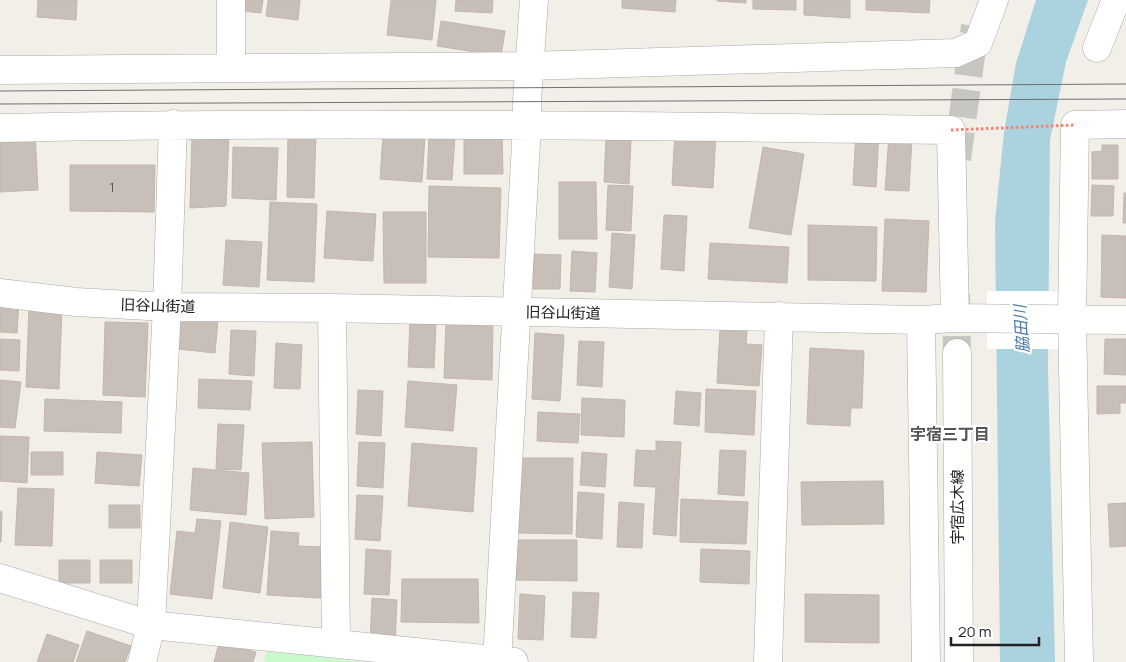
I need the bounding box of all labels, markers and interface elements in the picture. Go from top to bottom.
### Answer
house number: 1 [110,179,114,196]
street label: 旧谷山街道 [120,294,196,317]
street label: 旧谷山街道 [525,301,601,324]
water label: 脇田川 [1008,302,1034,354]
district label: 宇宿三丁目 [910,423,990,445]
street label: 宇宿広木線 [947,469,968,545]
scale bar [951,614,1038,646]
text: 20 m [958,621,991,642]

